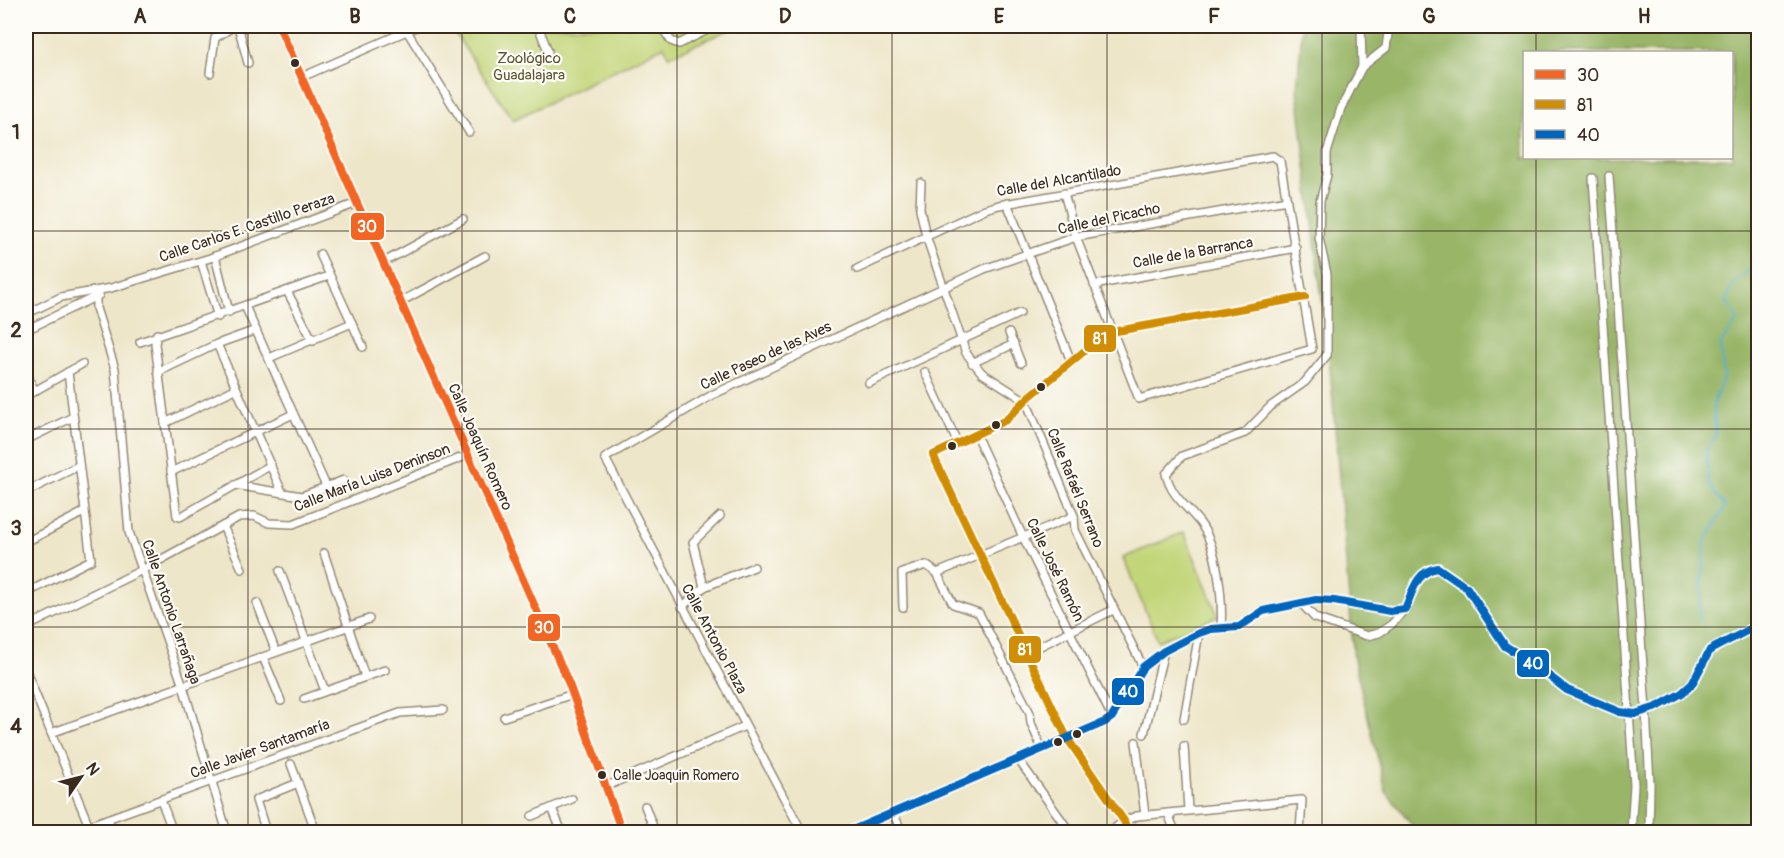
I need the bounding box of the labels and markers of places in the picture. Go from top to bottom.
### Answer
unlabelled marker [289,57,301,69]
unlabelled marker [1035,381,1047,393]
unlabelled marker [990,419,1002,431]
unlabelled marker [946,440,958,452]
unlabelled marker [1071,728,1083,740]
unlabelled marker [1052,736,1064,748]
place label: Calle Joaquin Romero [613,767,740,784]
marker: Calle Joaquin Romero [596,769,608,781]

